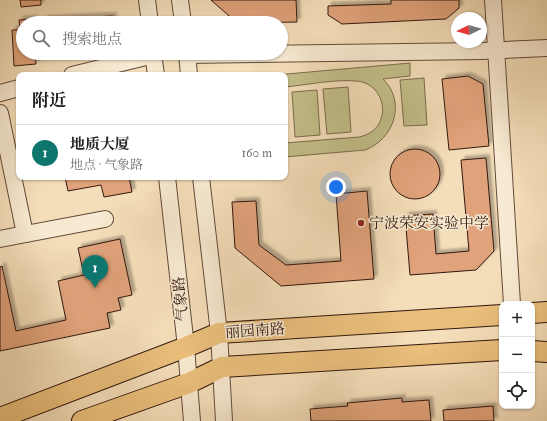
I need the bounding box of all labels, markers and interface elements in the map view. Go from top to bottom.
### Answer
north arrow [451,12,487,48]
search box [16,16,288,60]
icon: search [30,27,52,49]
text: 搜索地点 [62,30,122,49]
text: 附近 [32,90,66,111]
text: 地质大厦 [70,135,130,154]
text: 1 [43,145,47,161]
text: 160 m [241,145,272,161]
text: 地点 · 气象路 [70,157,143,173]
your location [326,177,346,197]
place label: 宁波荣安实验中学 [369,214,489,233]
marker: 宁波荣安实验中学 [356,218,366,228]
pin: 1 [82,255,108,288]
street label: 气象路 [169,276,193,322]
map controls [499,301,535,409]
button: + [499,301,535,337]
street label: 丽园南路 [224,319,286,343]
button: − [499,337,535,373]
button: locate [499,373,535,409]

